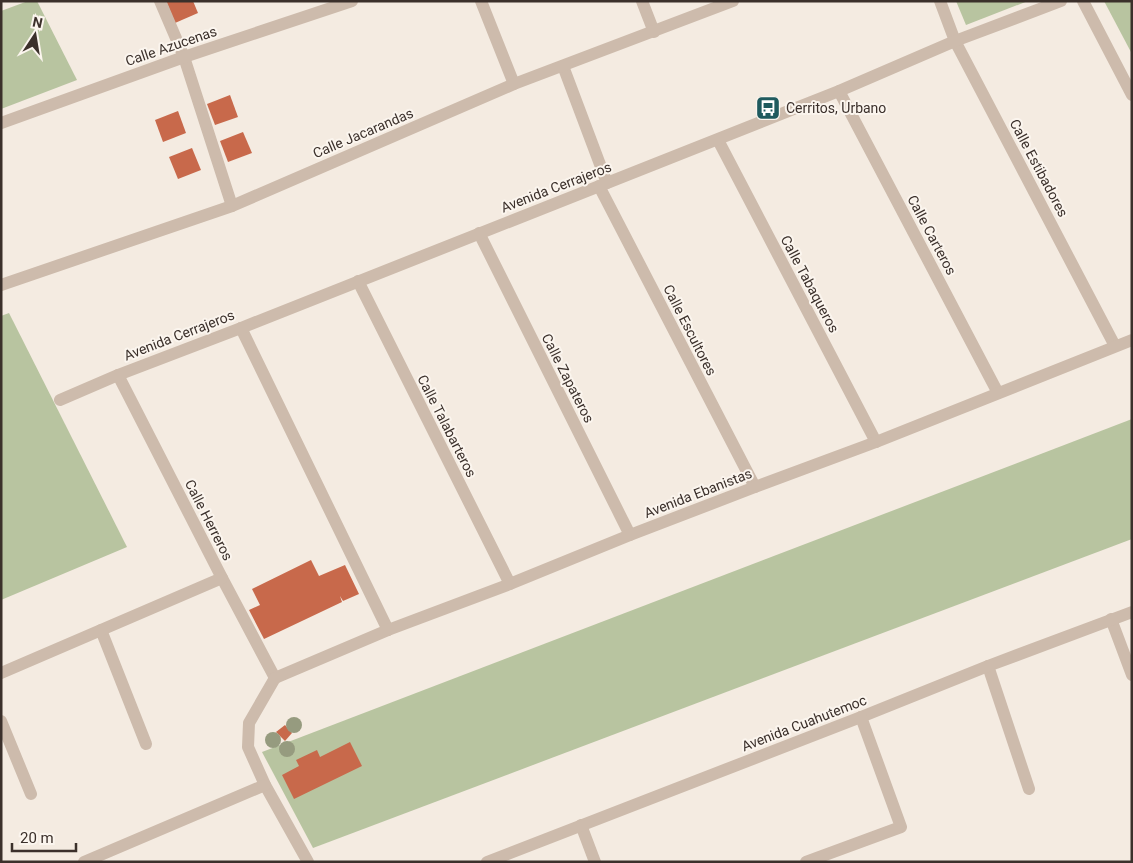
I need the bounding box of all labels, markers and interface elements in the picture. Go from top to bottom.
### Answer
north arrow [10,10,60,60]
text: N [31,13,44,31]
street label: Calle Azucenas [123,23,219,69]
bus stop icon: Cerritos, Urbano [755,95,781,121]
place label: Cerritos, Urbano [786,100,886,116]
street label: Calle Jacarandas [310,105,416,161]
street label: Calle Estibadores [1007,116,1071,220]
street label: Avenida Cerrajeros [499,159,613,215]
street label: Calle Carteros [904,192,960,278]
street label: Calle Tabaqueros [778,233,842,335]
street label: Calle Escultores [660,282,720,378]
street label: Avenida Cerrajeros [122,307,236,363]
street label: Calle Zapateros [539,331,597,425]
street label: Calle Talabarteros [414,372,480,480]
street label: Avenida Ebanistas [642,465,754,521]
street label: Calle Herreros [182,477,236,563]
street label: Avenida Cuahutemoc [739,692,869,754]
scale bar [12,820,76,852]
text: 20 m [20,829,54,847]

